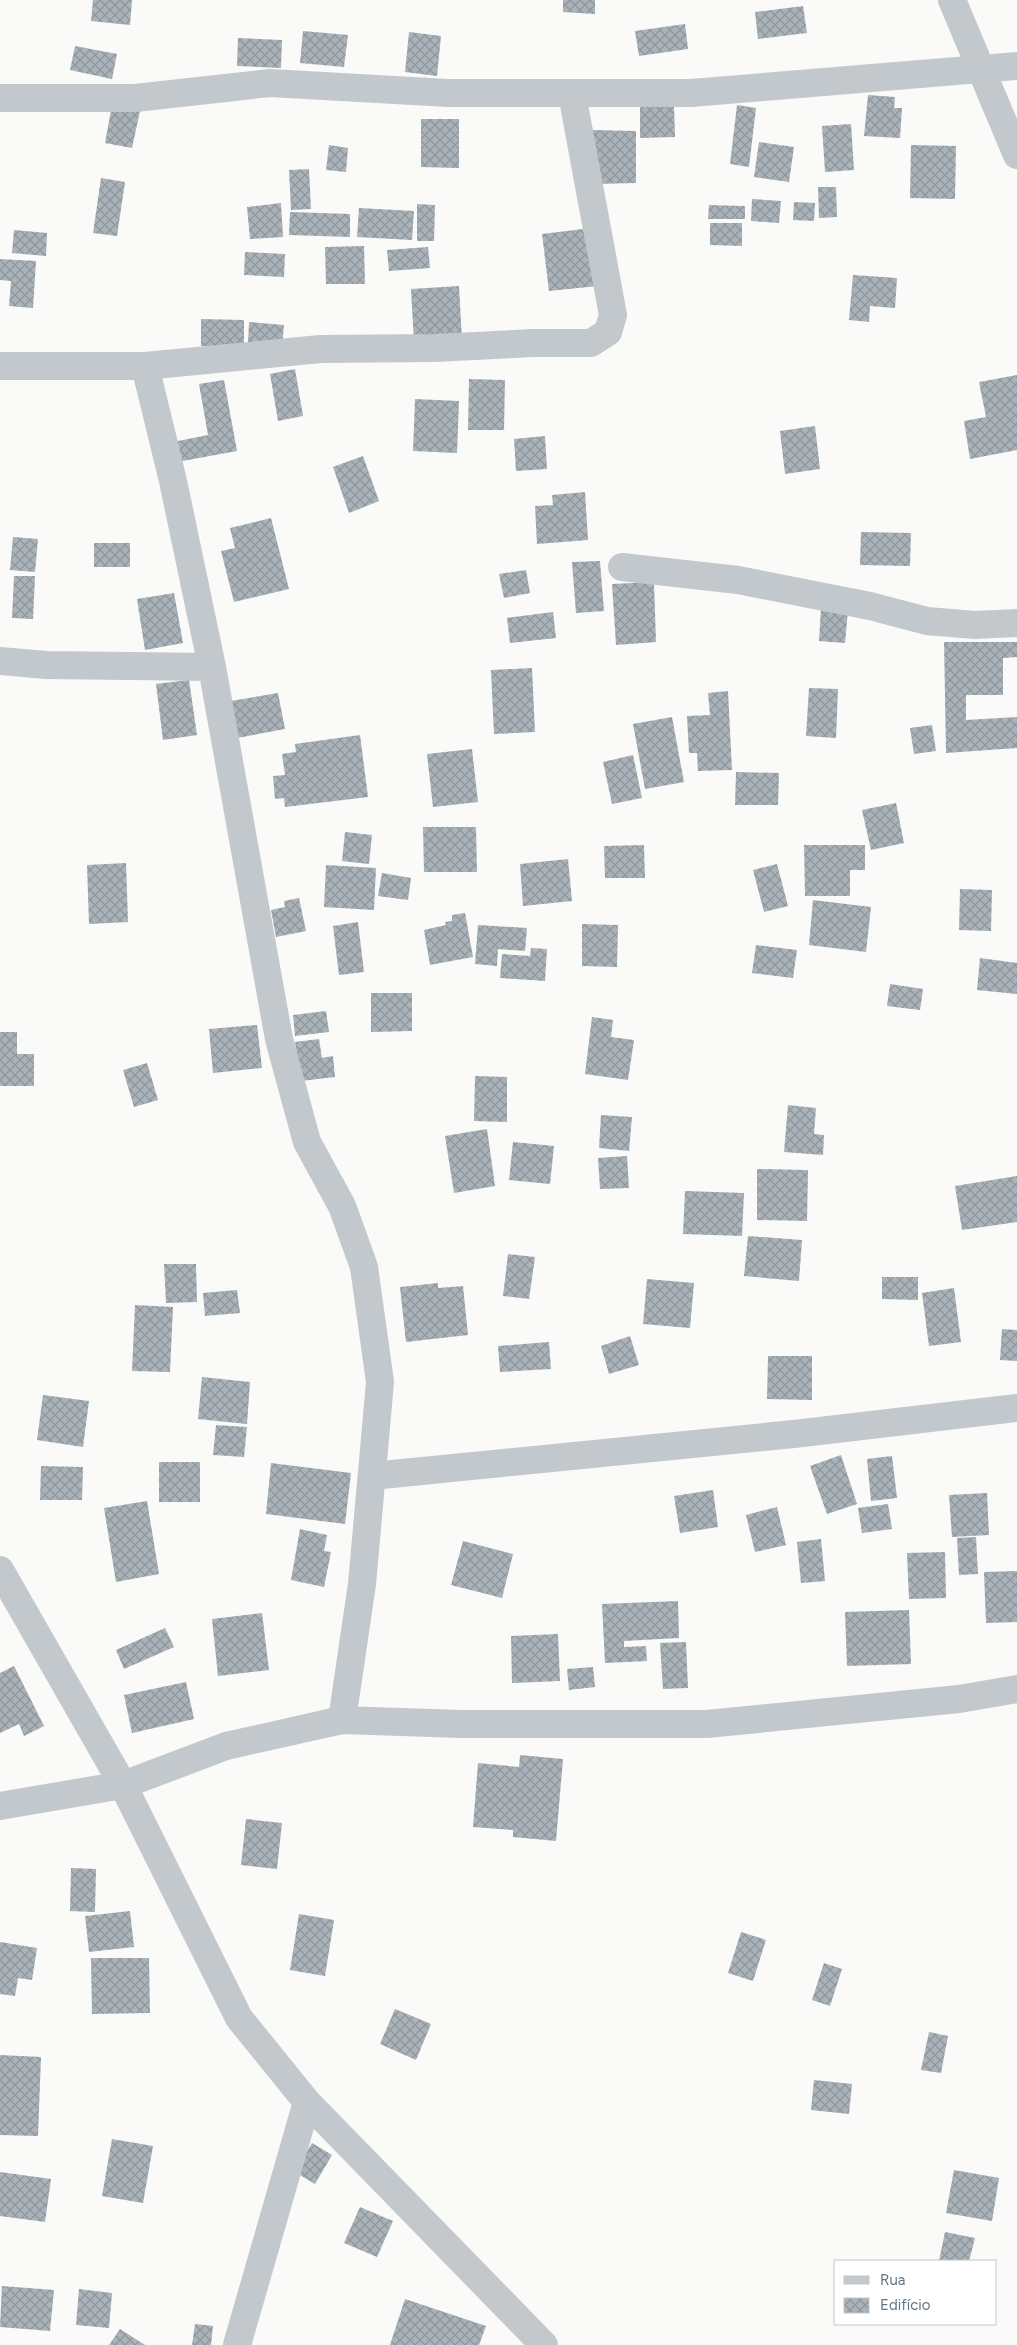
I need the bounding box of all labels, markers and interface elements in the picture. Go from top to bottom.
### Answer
legend [834,2260,997,2325]
text: Rua [880,2271,905,2289]
text: Edifício [880,2296,931,2314]

